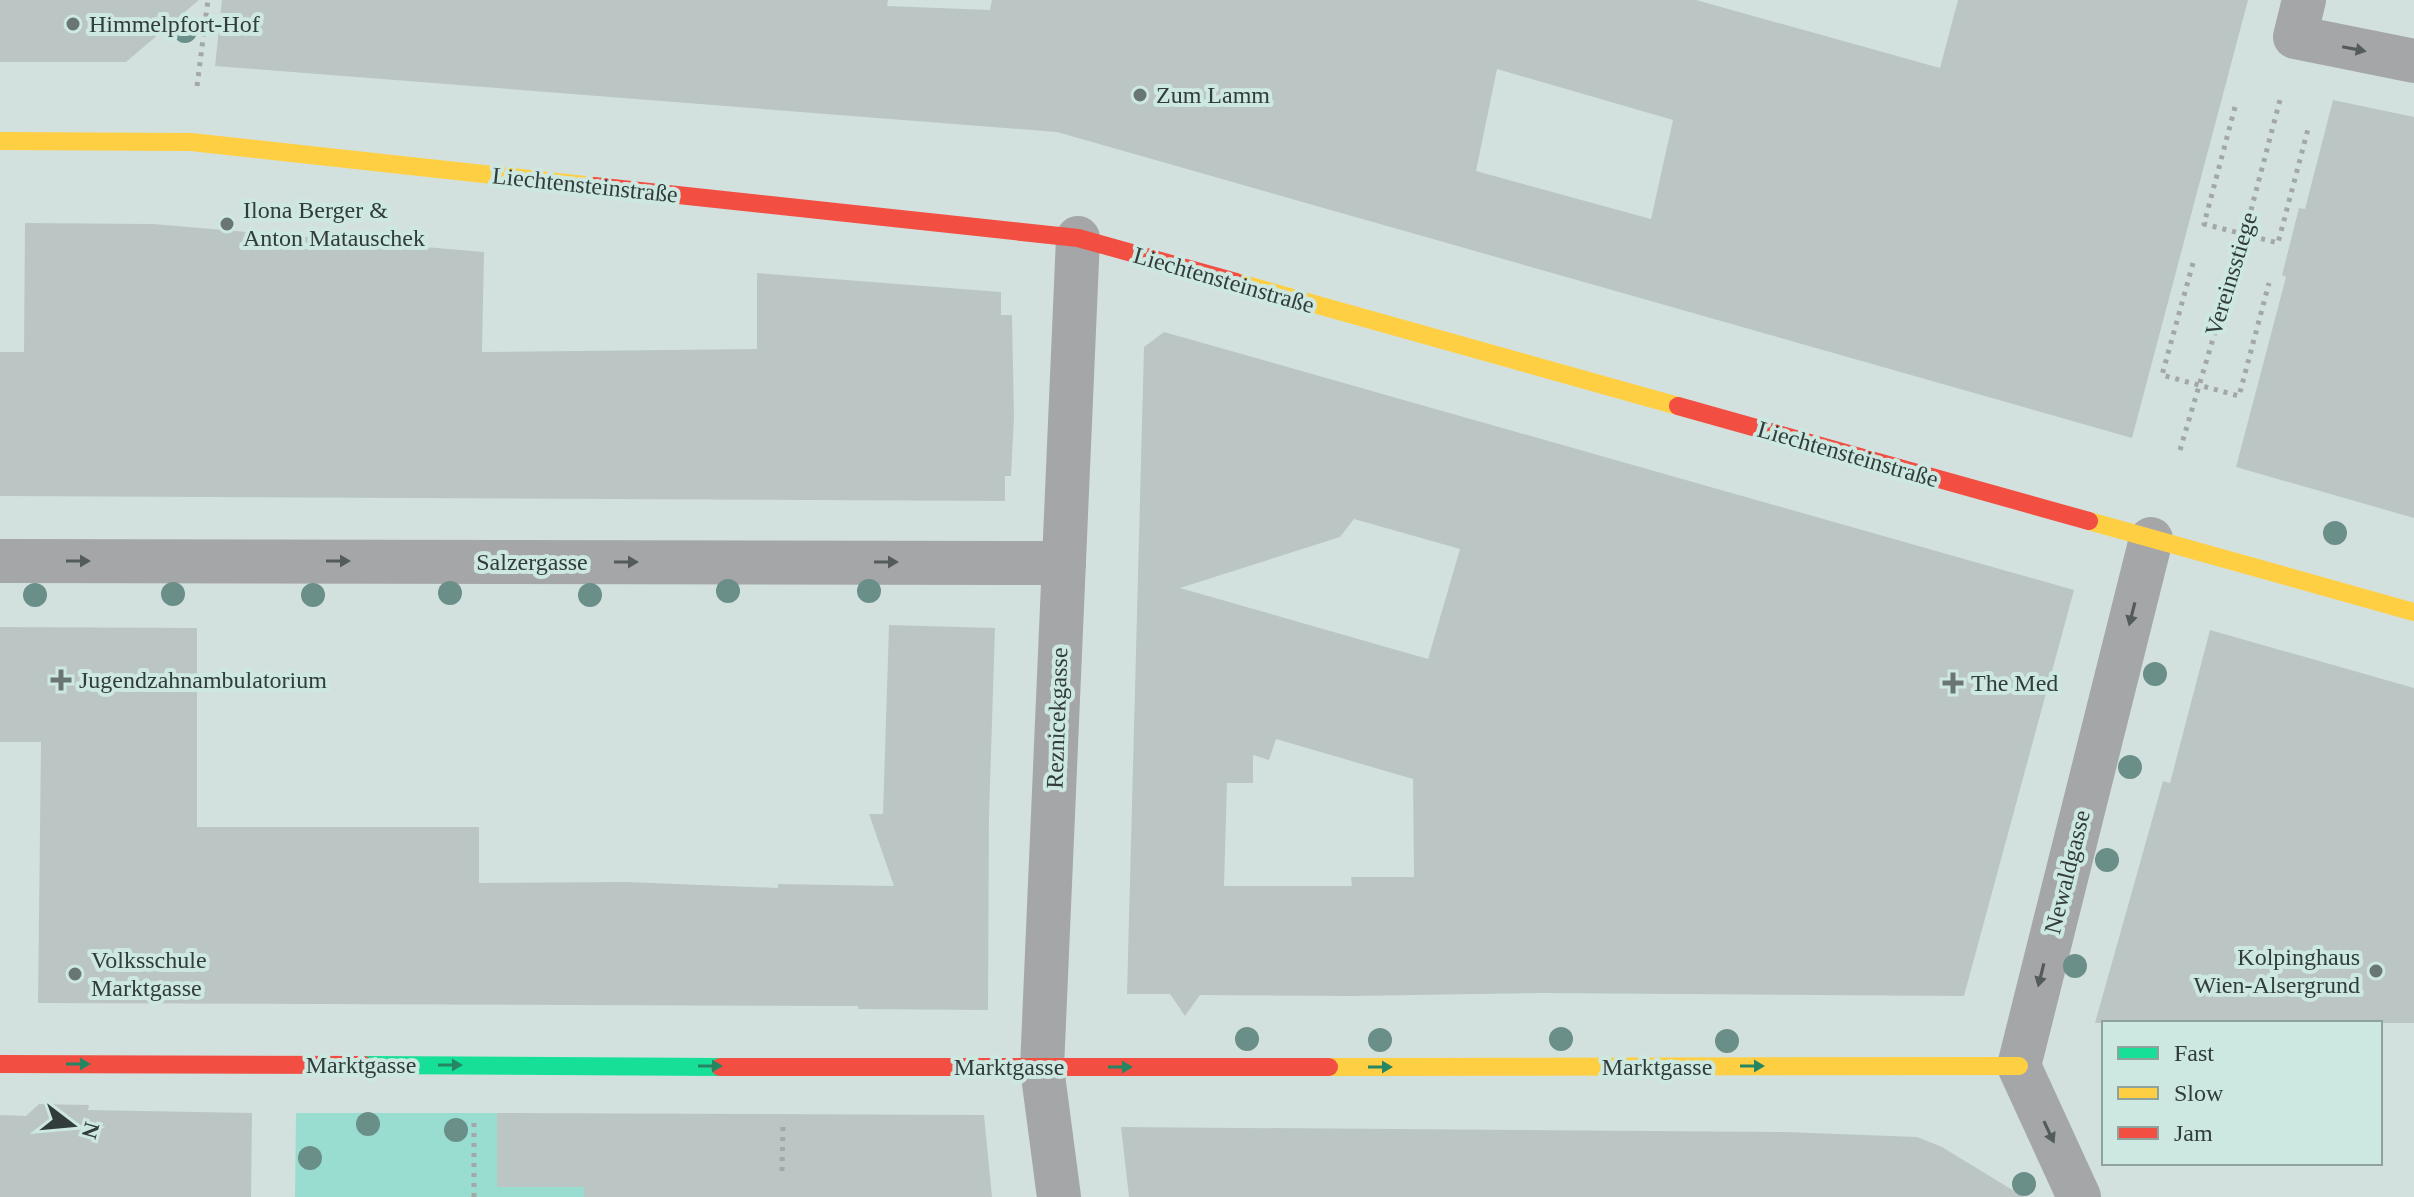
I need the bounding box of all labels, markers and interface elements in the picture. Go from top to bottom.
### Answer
place label: Himmelpfort-Hof [89,11,260,37]
marker: Himmelpfort-Hof [64,15,82,33]
one-way arrow [2342,43,2367,56]
place label: Zum Lamm [1156,82,1270,108]
marker: Zum Lamm [1131,86,1149,104]
street label: Liechtensteinstraße [491,162,679,208]
place label: Ilona Berger & Anton Matauschek [243,197,425,251]
street label: Vereinsstiege [2200,209,2262,339]
marker: Ilona Berger & Anton Matauschek [218,215,236,233]
street label: Liechtensteinstraße [1131,242,1317,318]
street label: Liechtensteinstraße [1755,416,1941,492]
street label: Salzergasse [476,549,588,575]
one-way arrow [66,555,91,567]
one-way arrow [326,555,351,567]
one-way arrow [614,556,639,568]
one-way arrow [874,556,899,568]
one-way arrow [2126,602,2138,627]
street label: Reznicekgasse [1042,647,1072,789]
place label: Jugendzahnambulatorium [79,667,327,693]
marker: Jugendzahnambulatorium [50,669,72,691]
place label: The Med [1971,670,2058,696]
marker: The Med [1942,672,1964,694]
street label: Newaldgasse [2039,807,2095,937]
place label: Kolpinghaus Wien-Alsergrund [2193,944,2360,998]
place label: Volksschule Marktgasse [91,947,207,1001]
marker: Kolpinghaus Wien-Alsergrund [2367,962,2385,980]
one-way arrow [2035,963,2047,988]
marker: Volksschule Marktgasse [66,965,84,983]
legend [2102,1021,2382,1165]
text: Fast [2174,1040,2214,1066]
street label: Marktgasse [306,1052,416,1078]
street label: Marktgasse [954,1054,1064,1080]
street label: Marktgasse [1602,1054,1712,1080]
one-way arrow [66,1058,91,1070]
one-way arrow [438,1059,463,1071]
one-way arrow [698,1060,723,1072]
one-way arrow [1740,1060,1765,1072]
one-way arrow [1108,1061,1133,1073]
one-way arrow [1368,1061,1393,1073]
text: Slow [2174,1080,2224,1106]
north arrow [32,1085,112,1165]
text: N [77,1119,105,1142]
one-way arrow [2042,1120,2056,1143]
text: Jam [2174,1120,2213,1146]

